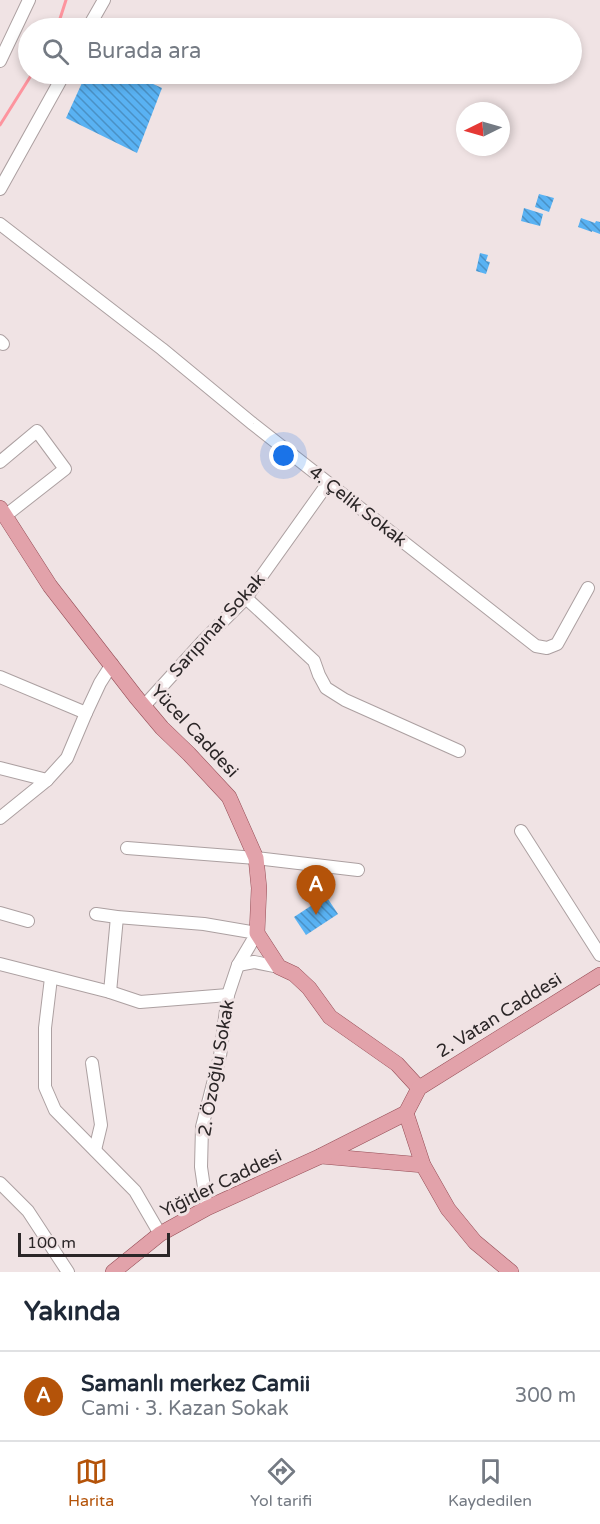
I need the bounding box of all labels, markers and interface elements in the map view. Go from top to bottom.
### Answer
search box [18,18,582,84]
icon: search [39,35,72,68]
text: Burada ara [87,38,201,64]
north arrow [456,102,510,156]
your location [269,441,298,470]
street label: 4. Çelik Sokak [305,461,411,551]
street label: Sarıpınar Sokak [164,568,270,682]
street label: Yücel Caddesi [146,680,244,782]
pin: A [296,866,336,915]
street label: 2. Vatan Caddesi [432,968,566,1062]
street label: 2. Özoğlu Sokak [193,998,239,1138]
street label: Yiğitler Caddesi [157,1144,285,1222]
scale bar [18,1230,170,1258]
text: 100 m [27,1233,76,1253]
text: Yakında [24,1296,121,1327]
text: Samanlı merkez Camii [81,1371,310,1397]
text: A [36,1384,51,1408]
text: 300 m [515,1384,576,1408]
text: Cami · 3. Kazan Sokak [81,1397,289,1421]
tab: Harita [68,1455,114,1511]
tab: Yol tarifi [250,1455,312,1511]
tab: Kaydedilen [448,1455,532,1511]

